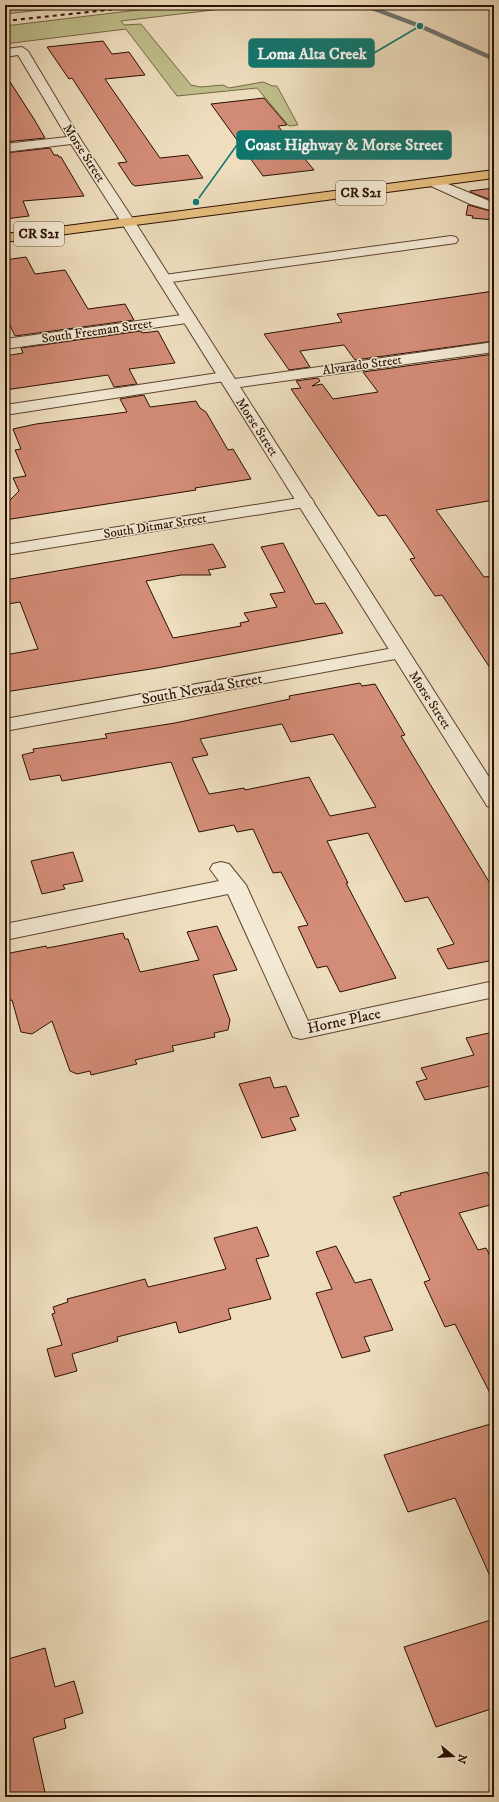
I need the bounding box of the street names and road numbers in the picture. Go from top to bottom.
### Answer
street label: Morse Street [59,121,109,185]
road number: CR S21 [336,181,386,205]
road number: CR S21 [14,222,64,246]
street label: South Freeman Street [41,315,153,347]
street label: Alvarado Street [321,352,403,378]
street label: Morse Street [232,395,282,459]
street label: South Ditmar Street [102,510,208,542]
street label: Morse Street [405,668,455,732]
street label: South Nevada Street [140,669,264,709]
street label: Horne Place [306,1004,382,1038]

